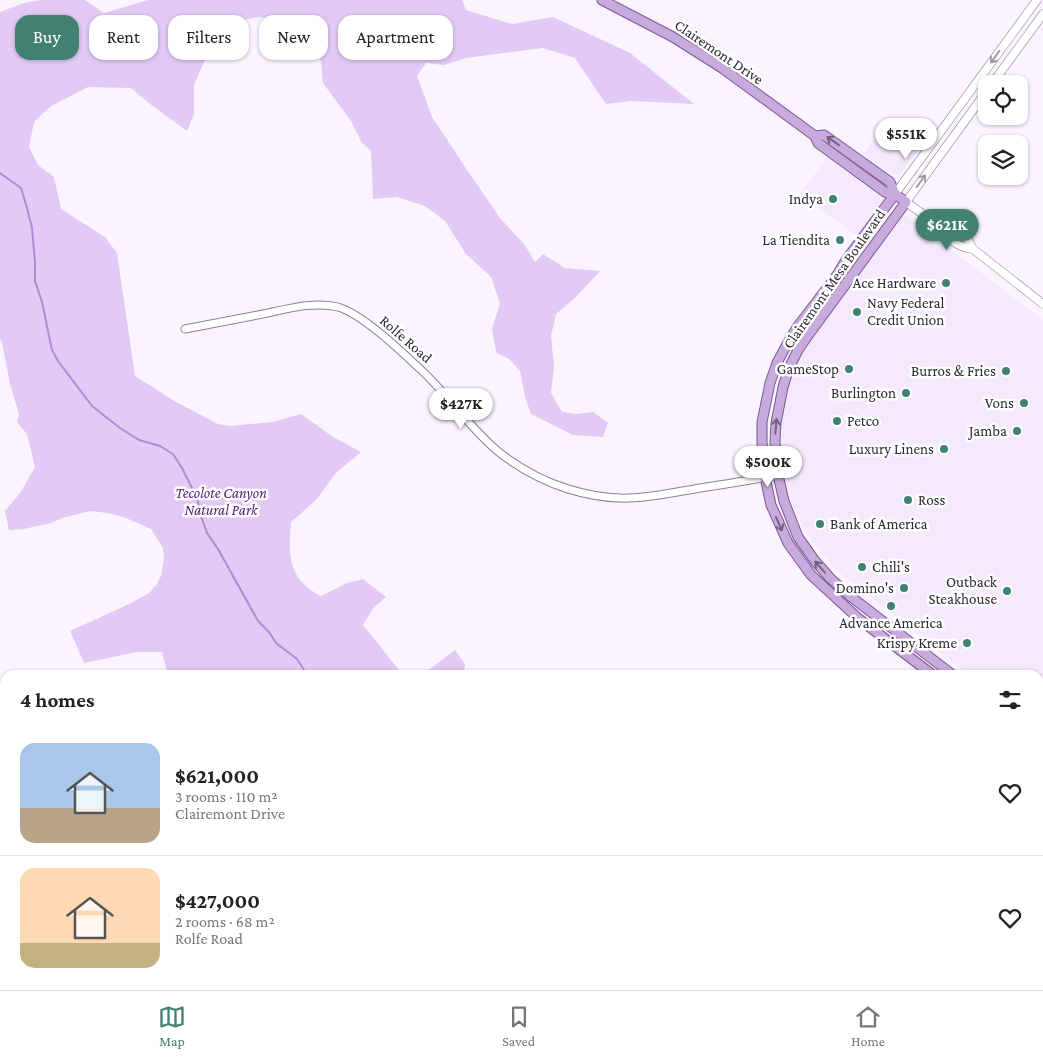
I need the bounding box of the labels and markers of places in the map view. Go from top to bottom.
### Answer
pin: $551K [871,118,941,160]
place label: Indya [789,191,823,208]
marker: Indya [827,193,839,205]
pin: $621K [912,208,982,251]
place label: La Tiendita [762,232,830,248]
marker: La Tiendita [834,234,846,246]
place label: Ace Hardware [853,275,936,291]
marker: Ace Hardware [940,277,952,289]
place label: Navy Federal Credit Union [867,295,945,328]
marker: Navy Federal Credit Union [851,306,863,318]
place label: GameStop [777,361,839,378]
marker: GameStop [843,363,855,375]
place label: Burros & Fries [911,363,996,379]
marker: Burros & Fries [1000,365,1012,377]
place label: Burlington [831,385,896,402]
marker: Burlington [900,387,912,399]
pin: $427K [426,388,496,430]
place label: Vons [985,395,1014,411]
marker: Vons [1018,397,1030,409]
place label: Petco [847,413,879,429]
marker: Petco [831,415,843,427]
place label: Jamba [967,423,1007,440]
marker: Jamba [1011,425,1023,437]
place label: Luxury Linens [849,441,934,458]
marker: Luxury Linens [938,443,950,455]
pin: $500K [733,446,803,488]
place label: Ross [918,492,945,508]
marker: Ross [902,494,914,506]
place label: Bank of America [830,516,928,532]
marker: Bank of America [814,518,826,530]
place label: Chili's [872,559,910,575]
marker: Chili's [856,561,868,573]
place label: Outback Steakhouse [928,574,998,607]
place label: Domino's [836,580,894,596]
marker: Domino's [898,582,910,594]
marker: Outback Steakhouse [1001,585,1013,597]
marker: Advance America [885,600,897,612]
place label: Advance America [839,615,943,631]
place label: Krispy Kreme [877,635,957,652]
marker: Krispy Kreme [961,637,973,649]

